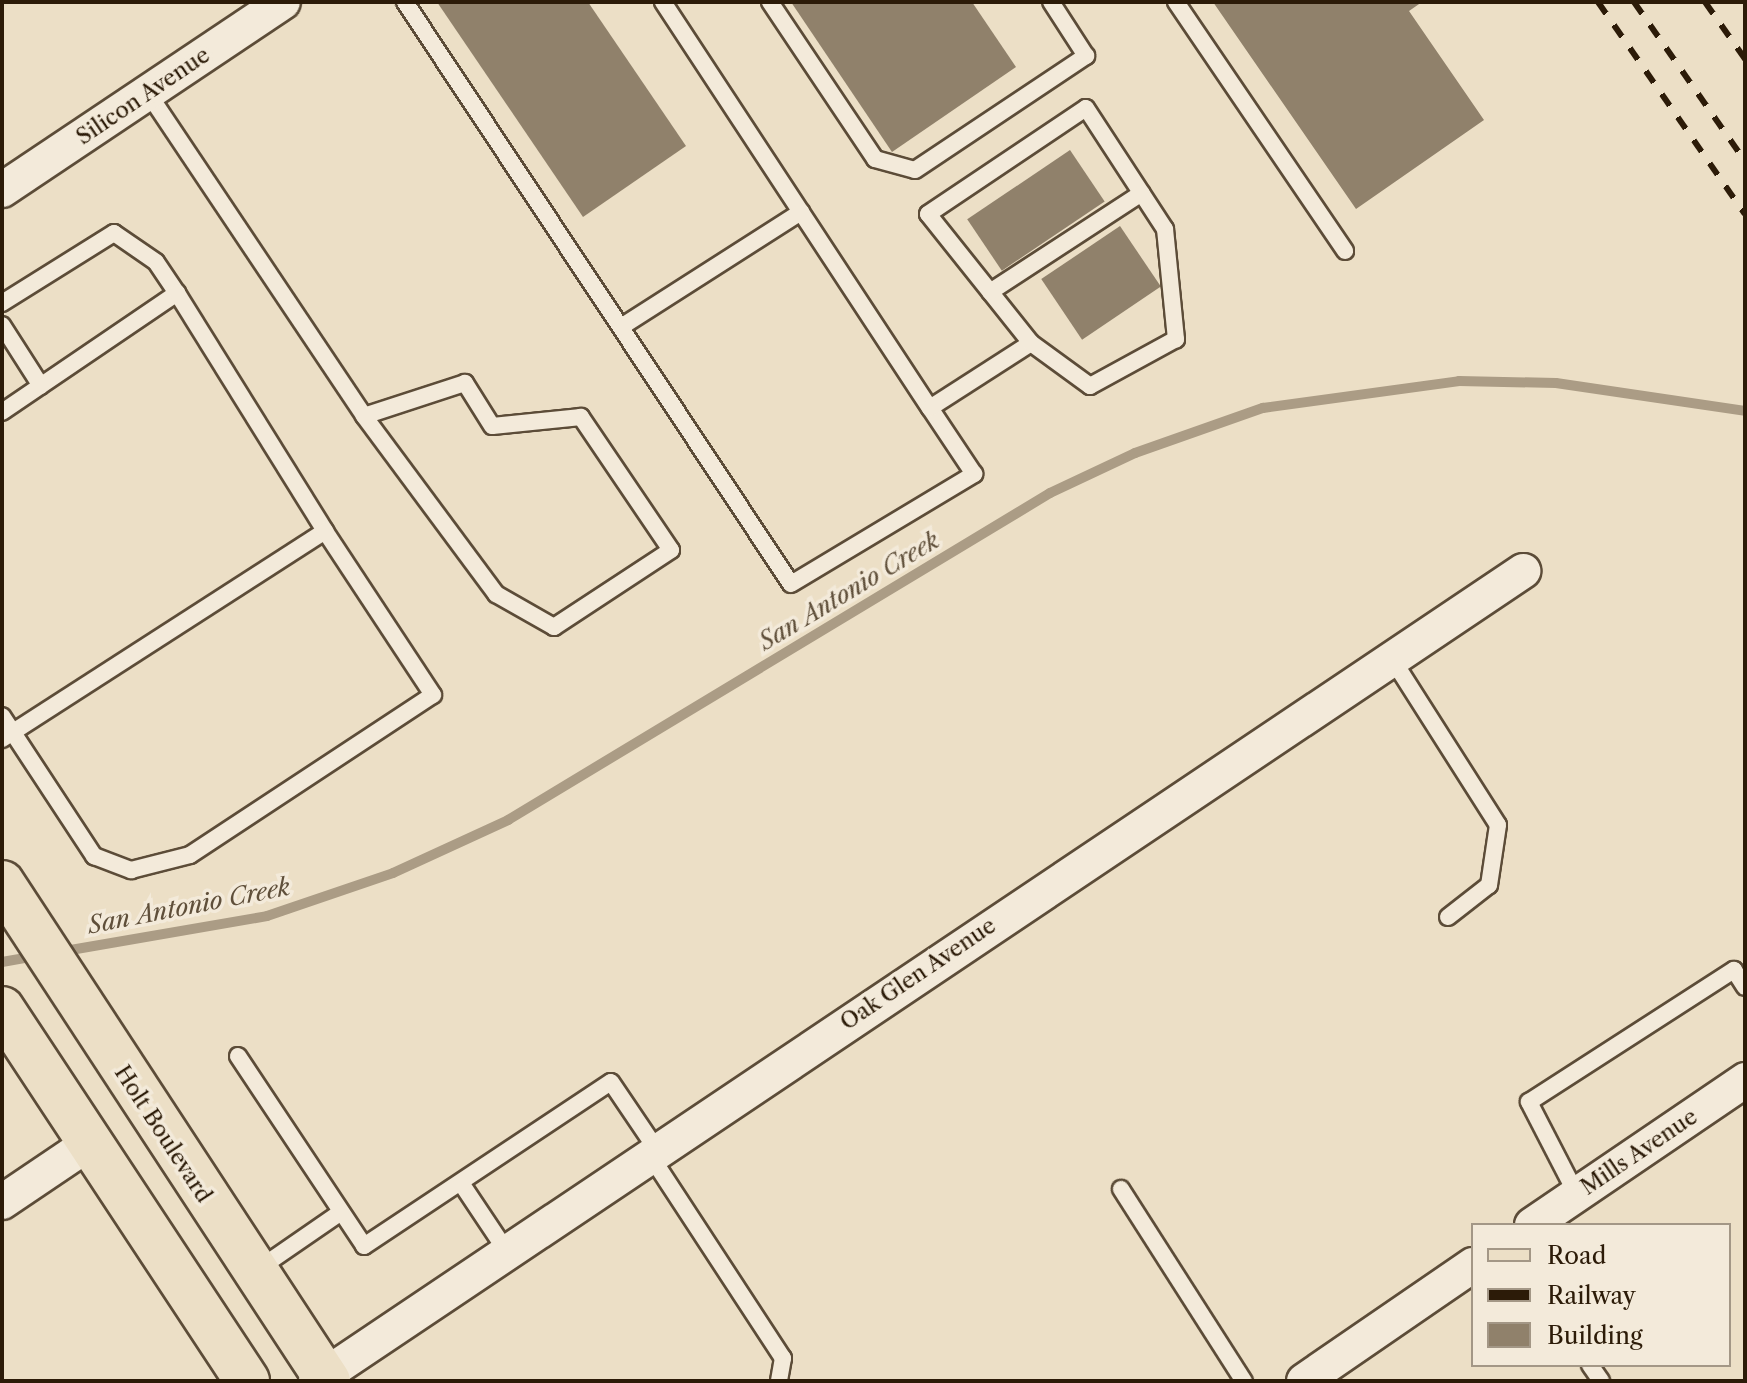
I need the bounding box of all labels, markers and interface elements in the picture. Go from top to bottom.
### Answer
street label: Silicon Avenue [71,41,215,151]
water label: San Antonio Creek [754,526,944,656]
water label: San Antonio Creek [86,872,292,940]
street label: Oak Glen Avenue [835,912,1001,1036]
street label: Holt Boulevard [109,1061,217,1207]
street label: Mills Avenue [1575,1103,1703,1201]
legend [1471,1223,1731,1367]
text: Road [1547,1241,1606,1270]
text: Railway [1547,1281,1636,1310]
text: Building [1547,1321,1643,1350]

